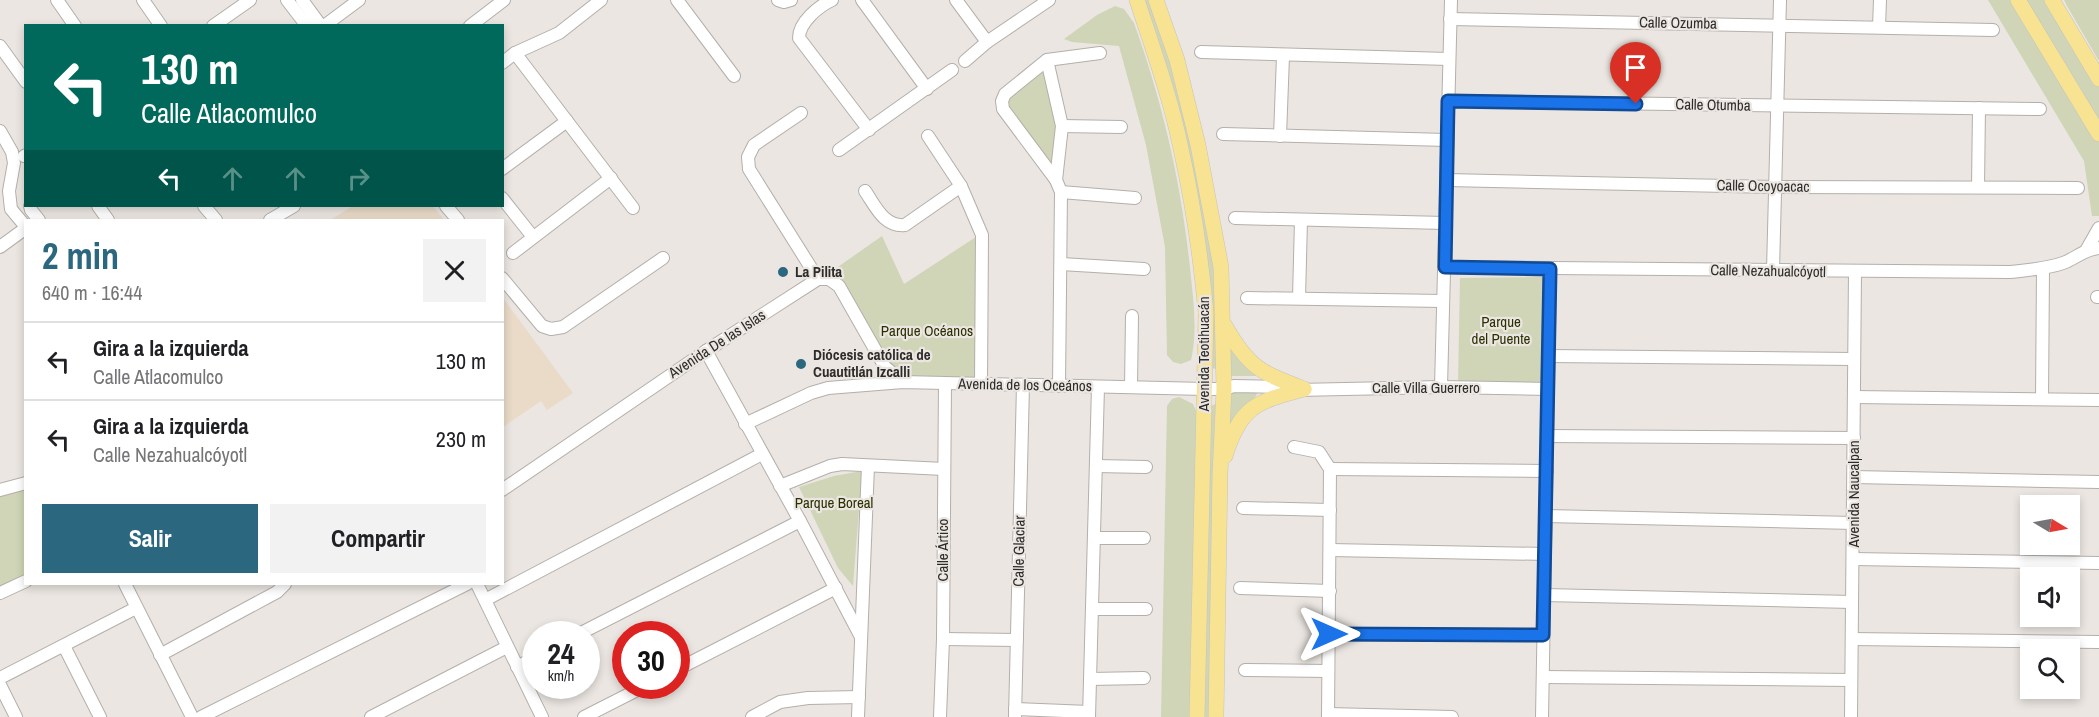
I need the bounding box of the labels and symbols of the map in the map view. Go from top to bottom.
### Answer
street label: Calle Ozumba [1639,11,1717,34]
pin [1610,42,1661,104]
street label: Calle Otumba [1675,93,1751,116]
street label: Calle Ocoyoacac [1716,174,1810,197]
street label: Calle Nezahualcóyotl [1710,259,1826,282]
place label: La Pilita [795,261,842,282]
marker: La Pilita [776,265,790,279]
street label: Avenida Teotihuacán [1193,296,1214,413]
street label: Avenida De las Islas [663,304,769,383]
park label: Parque del Puente [1472,311,1531,349]
park label: Parque Océanos [881,320,973,341]
place label: Diócesis católica de Cuautitlán Izcalli [813,344,931,382]
marker: Diócesis católica de Cuautitlán Izcalli [794,357,808,371]
street label: Avenida de los Oceános [957,373,1092,396]
street label: Calle Villa Guerrero [1372,377,1480,398]
street label: Avenida Naucalpan [1843,440,1864,549]
park label: Parque Boreal [795,492,873,513]
north arrow [2020,495,2080,555]
street label: Calle Glaciar [1007,515,1030,587]
street label: Calle Ártico [932,518,953,581]
position arrow [1297,602,1361,666]
speed limit sign: 30 [612,621,690,699]

